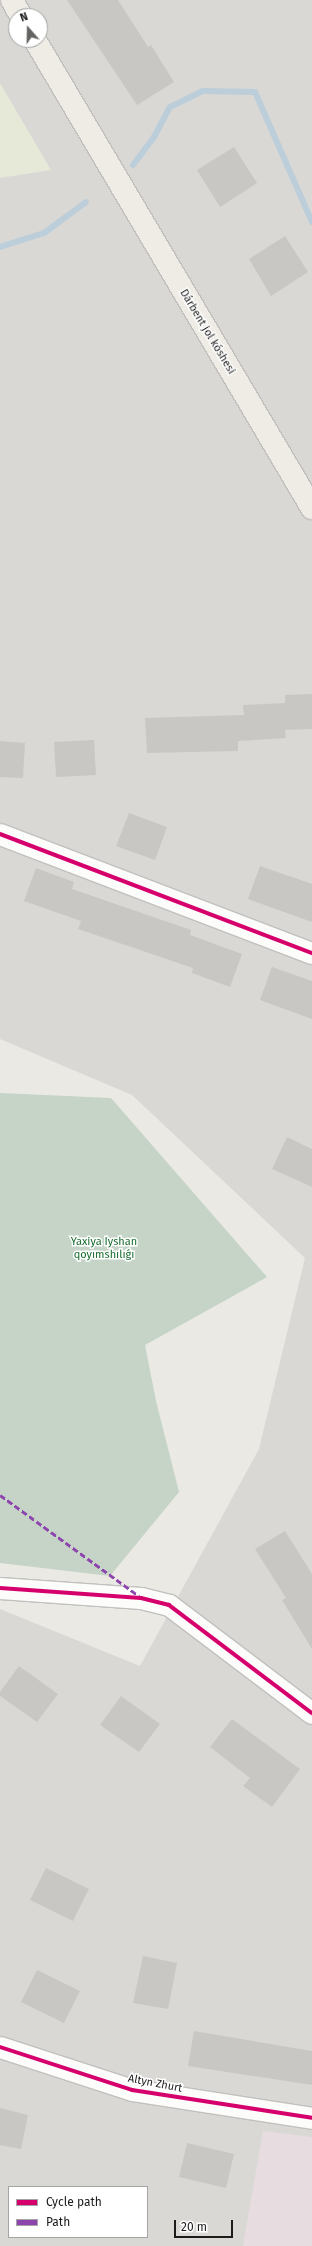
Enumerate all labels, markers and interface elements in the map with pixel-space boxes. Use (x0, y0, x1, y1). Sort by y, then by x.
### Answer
north arrow (8, 8, 48, 48)
text: N (18, 10, 30, 25)
street label: Dárbent jol kóshesi (176, 287, 238, 377)
park label: Yaxiya Iyshan qoyımshılıǵı (71, 1236, 137, 1262)
street label: Altyn Zhurt (127, 2072, 183, 2096)
legend (8, 2186, 148, 2238)
text: Cycle path (46, 2195, 102, 2209)
scale bar (176, 2212, 235, 2238)
text: Path (46, 2215, 70, 2229)
text: 20 m (181, 2220, 207, 2234)

